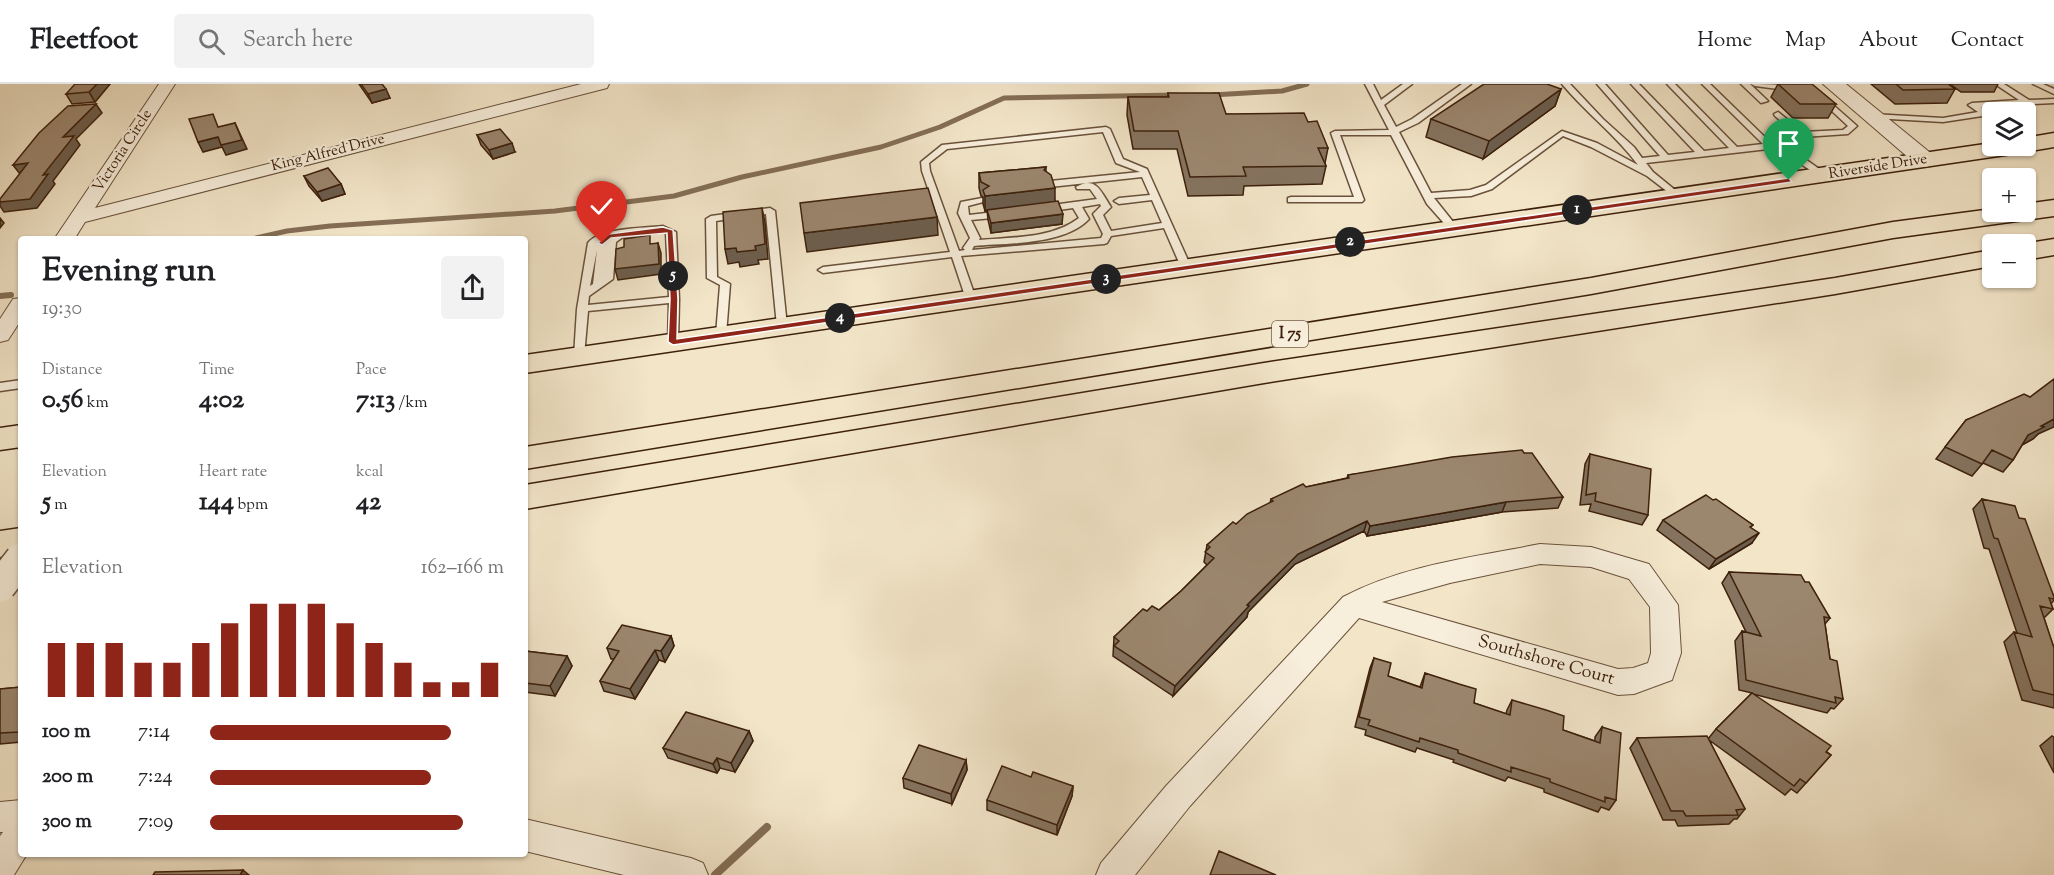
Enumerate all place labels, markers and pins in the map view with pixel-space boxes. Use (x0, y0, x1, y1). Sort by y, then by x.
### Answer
pin (1763, 118, 1814, 180)
pin (576, 181, 627, 243)
pin: 1 (1562, 195, 1592, 225)
pin: 2 (1335, 227, 1365, 257)
pin: 5 (658, 261, 688, 291)
pin: 3 (1091, 264, 1121, 294)
pin: 4 (825, 303, 855, 333)

